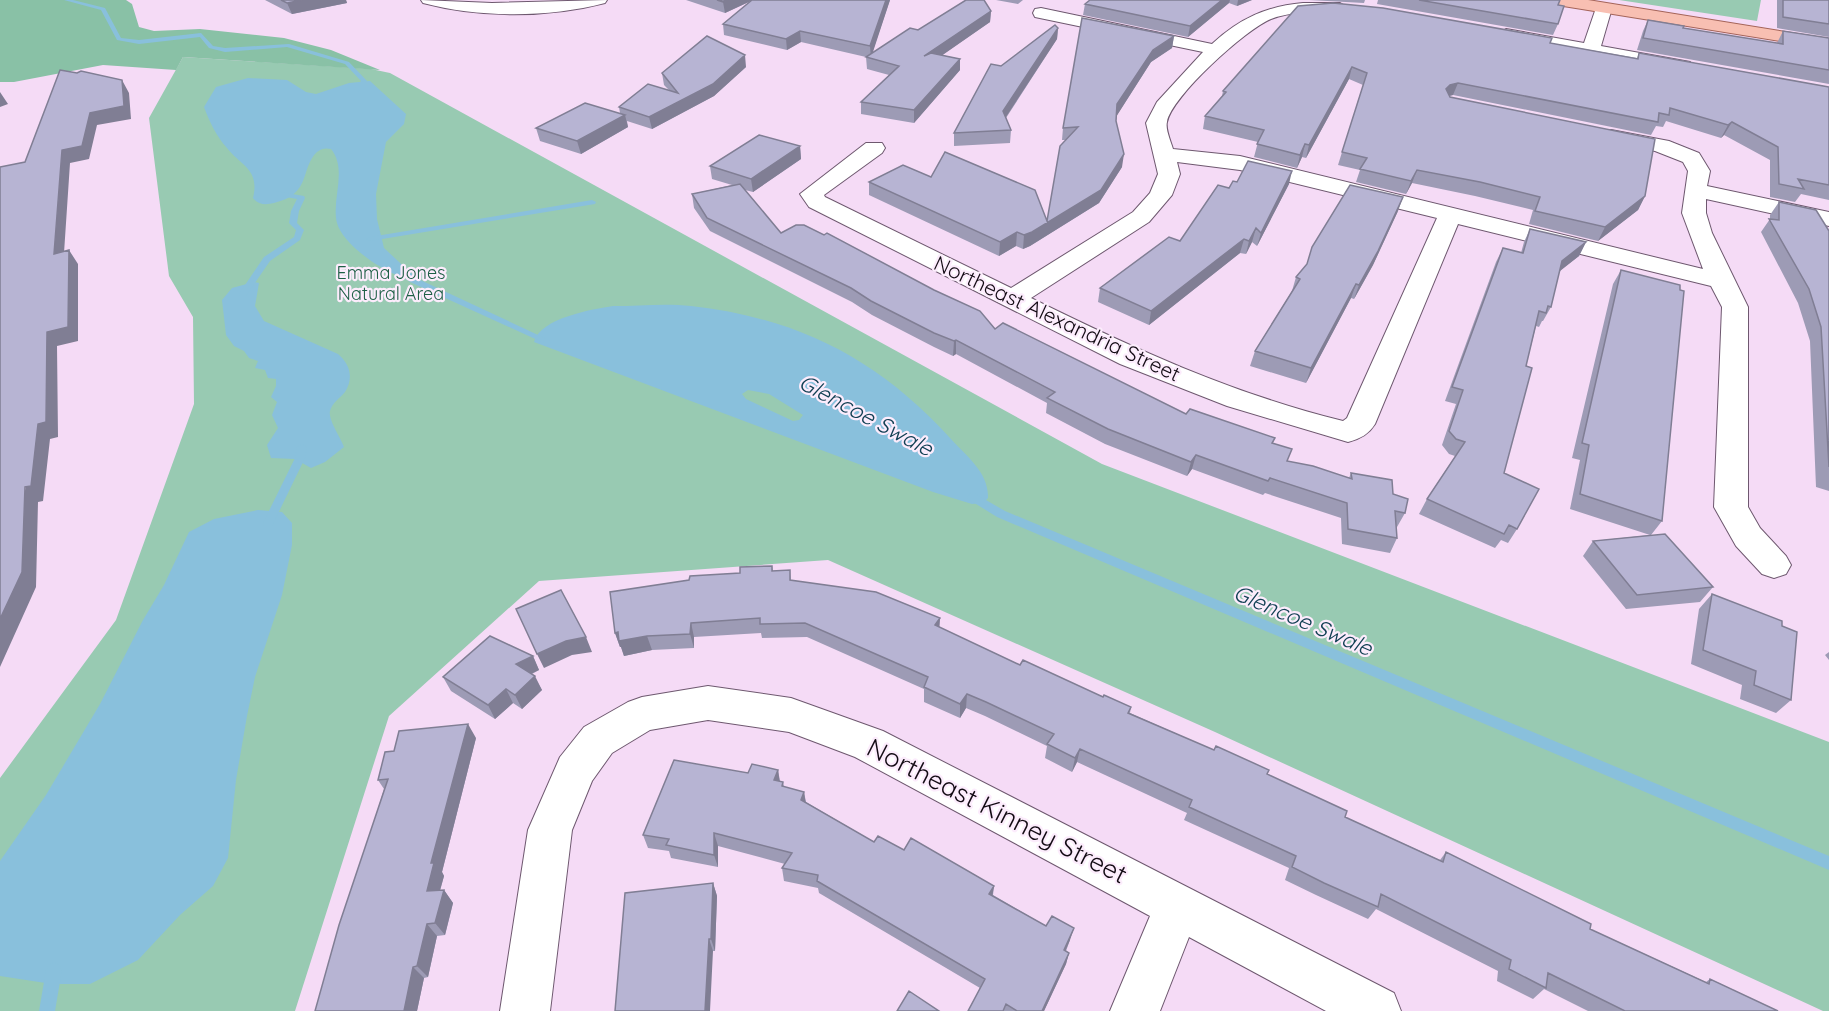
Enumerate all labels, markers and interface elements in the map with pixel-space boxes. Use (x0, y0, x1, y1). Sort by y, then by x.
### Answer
street label: Northeast Alexandria Street (930, 250, 1185, 387)
park label: Emma Jones Natural Area (336, 261, 446, 305)
water label: Glencoe Swale (794, 368, 939, 463)
water label: Glencoe Swale (1229, 578, 1378, 662)
street label: Northeast Kinney Street (862, 731, 1133, 891)

